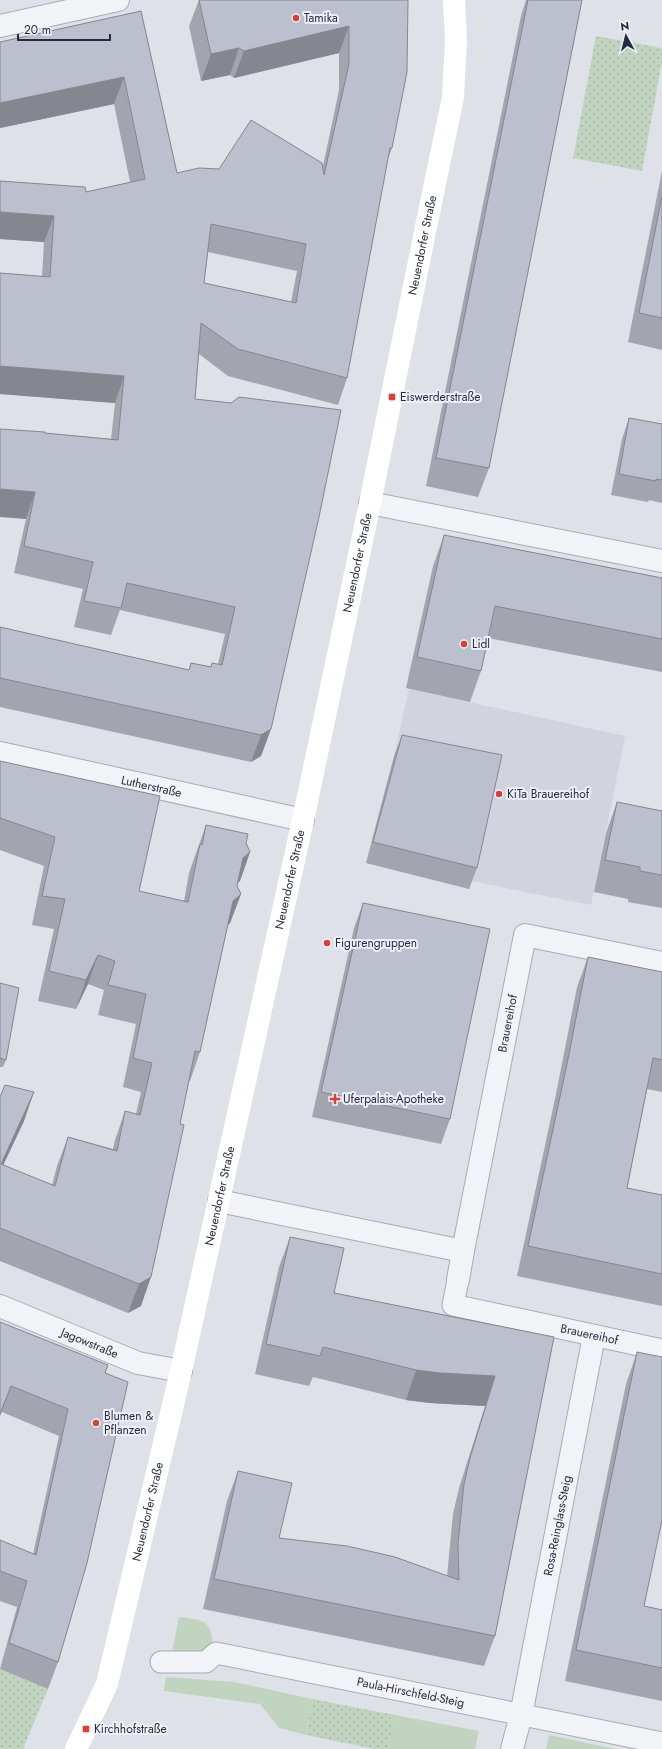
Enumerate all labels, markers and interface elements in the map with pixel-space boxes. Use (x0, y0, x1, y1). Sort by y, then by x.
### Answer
place label: Tamika (304, 9, 338, 27)
marker: Tamika (291, 13, 301, 23)
scale bar (18, 16, 110, 42)
north arrow (606, 16, 646, 56)
text: N (619, 18, 630, 35)
text: 20 m (24, 21, 51, 39)
street label: Neuendorfer Straße (403, 194, 441, 297)
place label: Eiswerderstraße (400, 388, 480, 406)
marker: Eiswerderstraße (387, 392, 397, 402)
street label: Neuendorfer Straße (338, 511, 377, 614)
place label: Lidl (472, 635, 490, 653)
marker: Lidl (459, 639, 469, 649)
street label: Lutherstraße (119, 771, 183, 802)
place label: KiTa Brauereihof (507, 785, 590, 803)
marker: KiTa Brauereihof (494, 789, 504, 799)
street label: Neuendorfer Straße (270, 828, 310, 931)
place label: Figurengruppen (335, 934, 417, 952)
marker: Figurengruppen (322, 938, 332, 948)
street label: Brauereihof (493, 992, 522, 1054)
place label: Uferpalais-Apotheke (343, 1090, 444, 1108)
marker: Uferpalais-Apotheke (330, 1094, 340, 1104)
street label: Neuendorfer Straße (200, 1144, 240, 1247)
street label: Brauereihof (559, 1319, 621, 1349)
street label: Jagowstraße (56, 1322, 121, 1363)
place label: Blumen & Pflanzen (104, 1407, 153, 1439)
marker: Blumen & Pflanzen (91, 1418, 101, 1428)
street label: Neuendorfer Straße (127, 1460, 168, 1563)
street label: Rosa-Reinglass-Steig (539, 1474, 576, 1577)
street label: Paula-Hirschfeld-Steig (355, 1673, 466, 1712)
place label: Kirchhofstraße (94, 1720, 167, 1738)
marker: Kirchhofstraße (81, 1724, 91, 1734)

